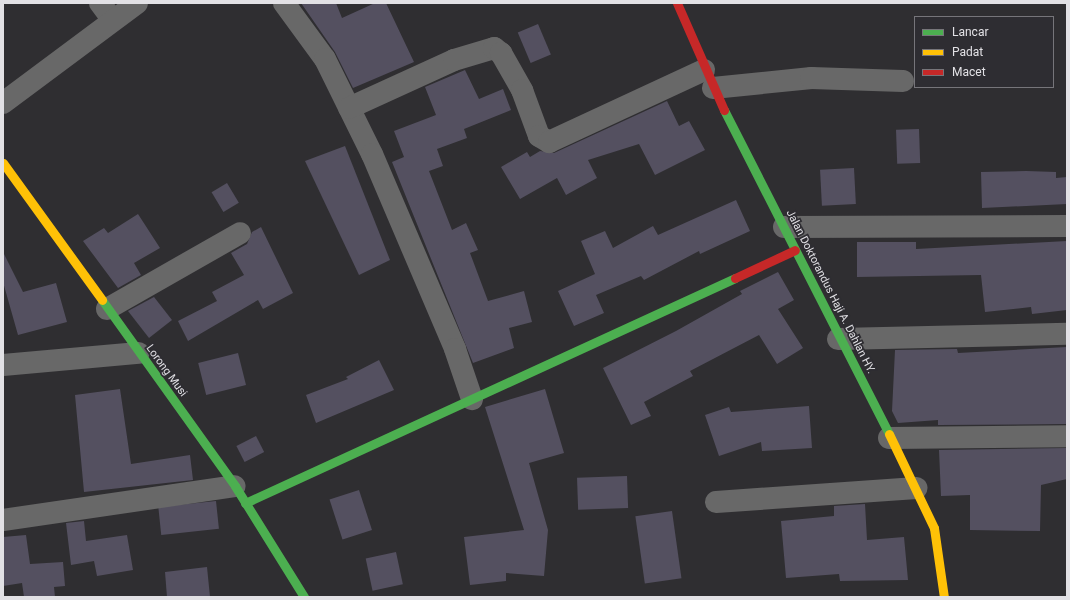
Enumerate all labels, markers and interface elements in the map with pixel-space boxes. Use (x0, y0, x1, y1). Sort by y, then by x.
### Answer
legend (914, 16, 1054, 88)
text: Lancar (952, 25, 989, 39)
text: Padat (952, 45, 983, 59)
text: Macet (952, 65, 986, 79)
street label: Jalan Doktorandus Haji A. Dahlan HY. (783, 208, 877, 376)
street label: Lorong Musi (143, 342, 189, 400)

